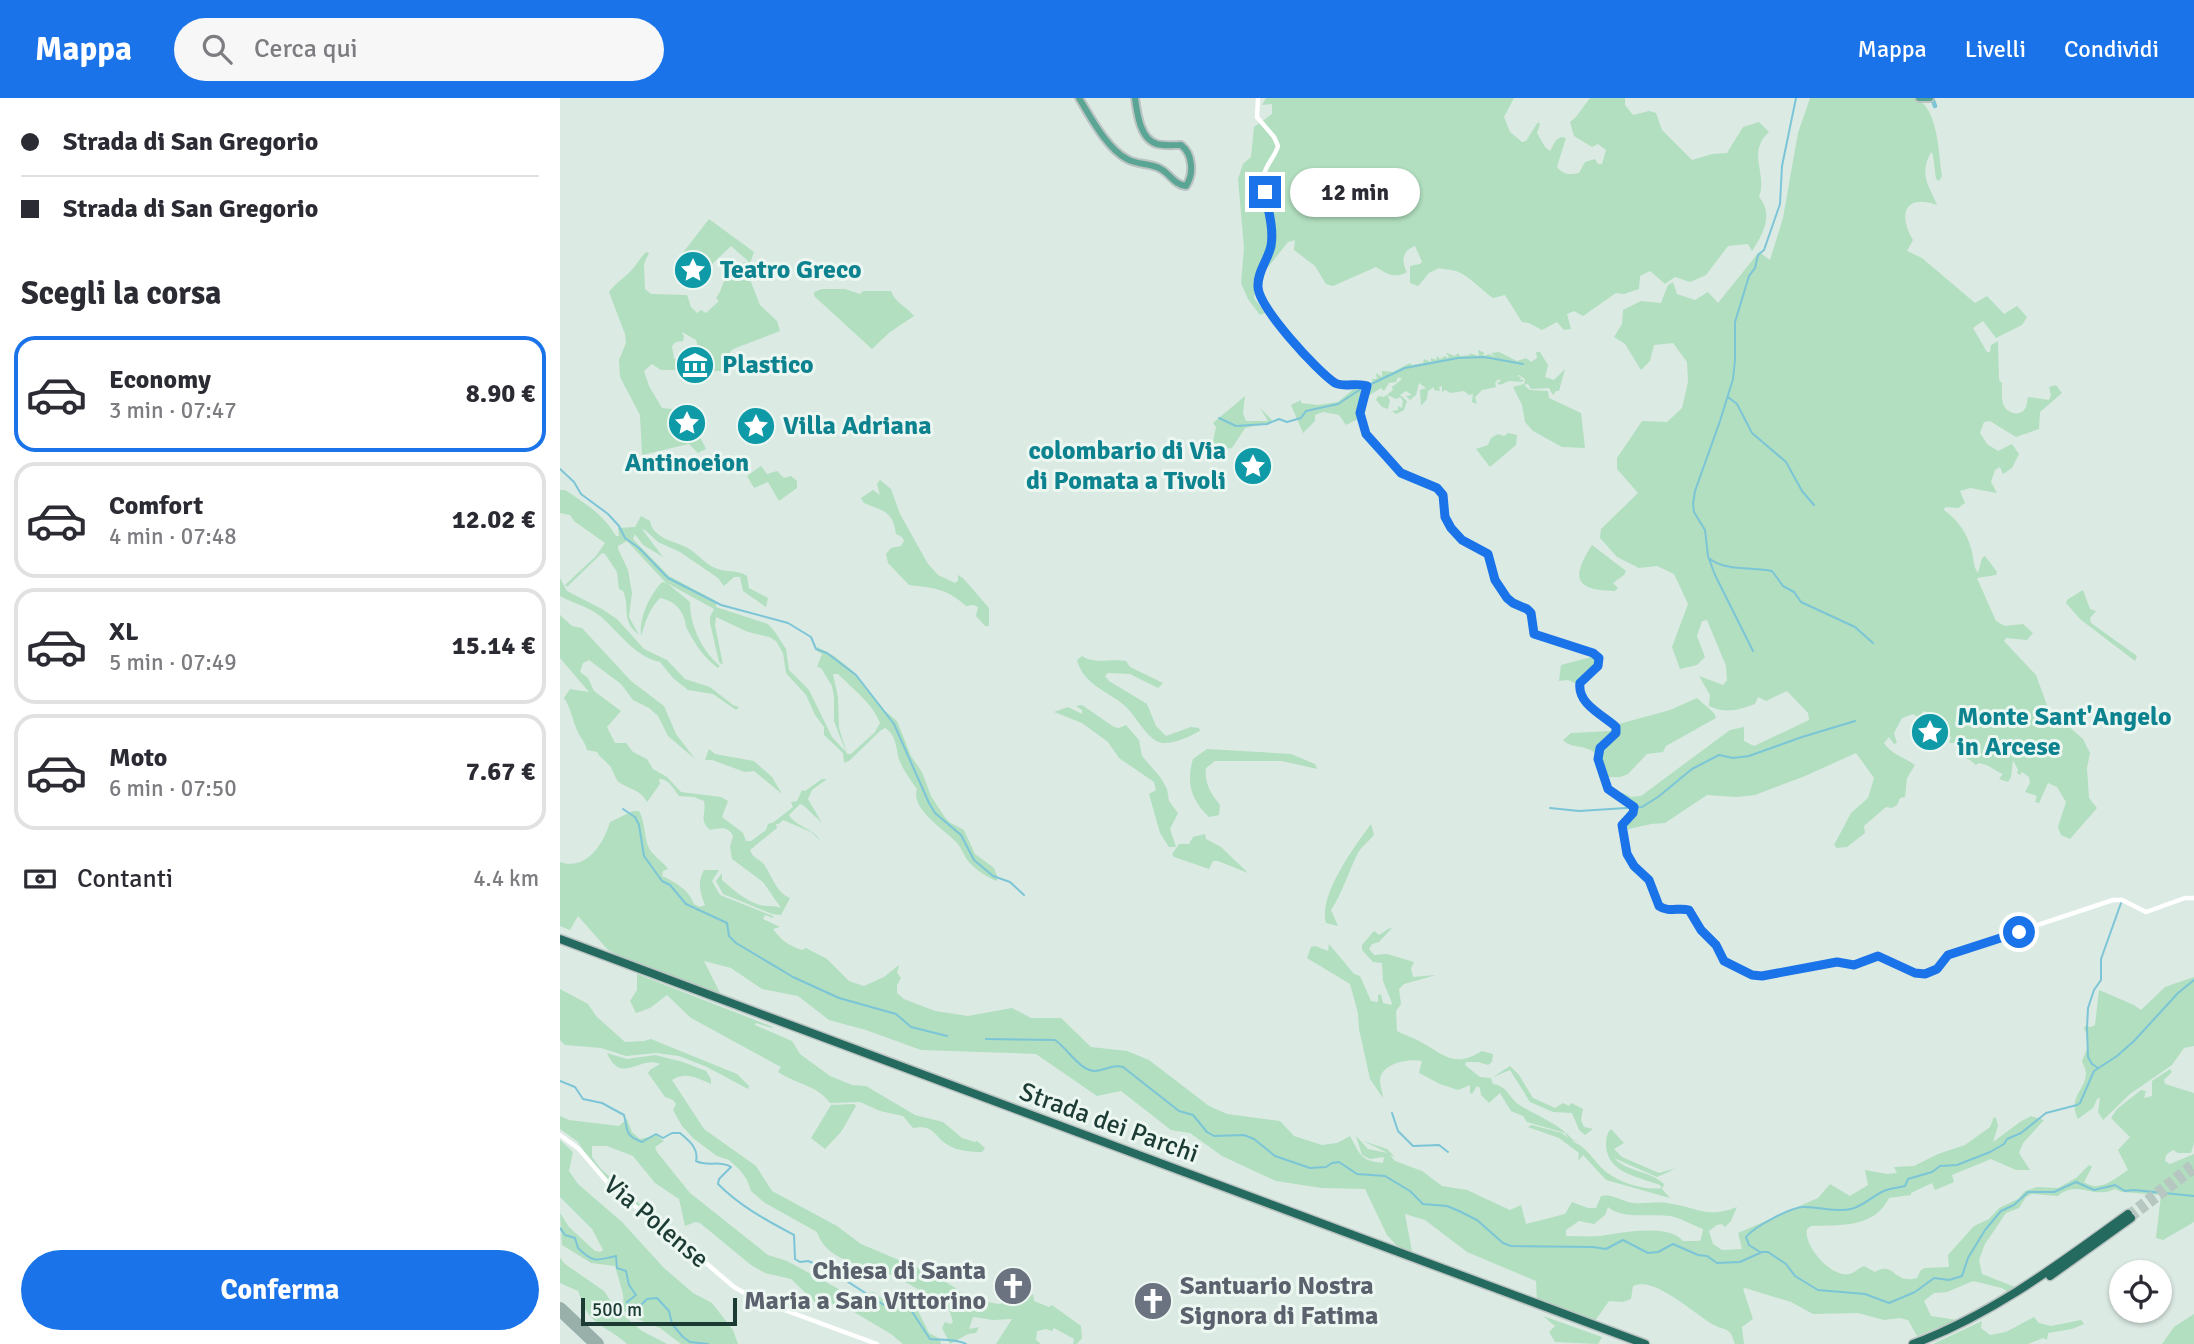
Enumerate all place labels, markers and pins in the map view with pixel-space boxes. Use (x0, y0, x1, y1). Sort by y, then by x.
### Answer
place icon: Teatro Greco (672, 249, 714, 291)
place label: Teatro Greco (720, 254, 862, 286)
museum icon: Plastico (674, 344, 716, 386)
place label: Plastico (722, 349, 814, 381)
place icon: Antinoeion (666, 402, 708, 444)
place icon: Villa Adriana (735, 405, 777, 447)
place label: Villa Adriana (783, 410, 932, 442)
place label: colombario di Via di Pomata a Tivoli (1026, 435, 1226, 497)
place icon: colombario di Via di Pomata a Tivoli (1232, 445, 1274, 487)
place label: Antinoeion (625, 447, 749, 479)
place label: Monte Sant'Angelo in Arcese (1957, 701, 2172, 763)
place icon: Monte Sant'Angelo in Arcese (1909, 711, 1951, 753)
place label: Chiesa di Santa Maria a San Vittorino (744, 1255, 986, 1317)
church icon: Chiesa di Santa Maria a San Vittorino (992, 1265, 1034, 1307)
place label: Santuario Nostra Signora di Fatima (1180, 1270, 1378, 1332)
church icon: Santuario Nostra Signora di Fatima (1132, 1280, 1174, 1322)

